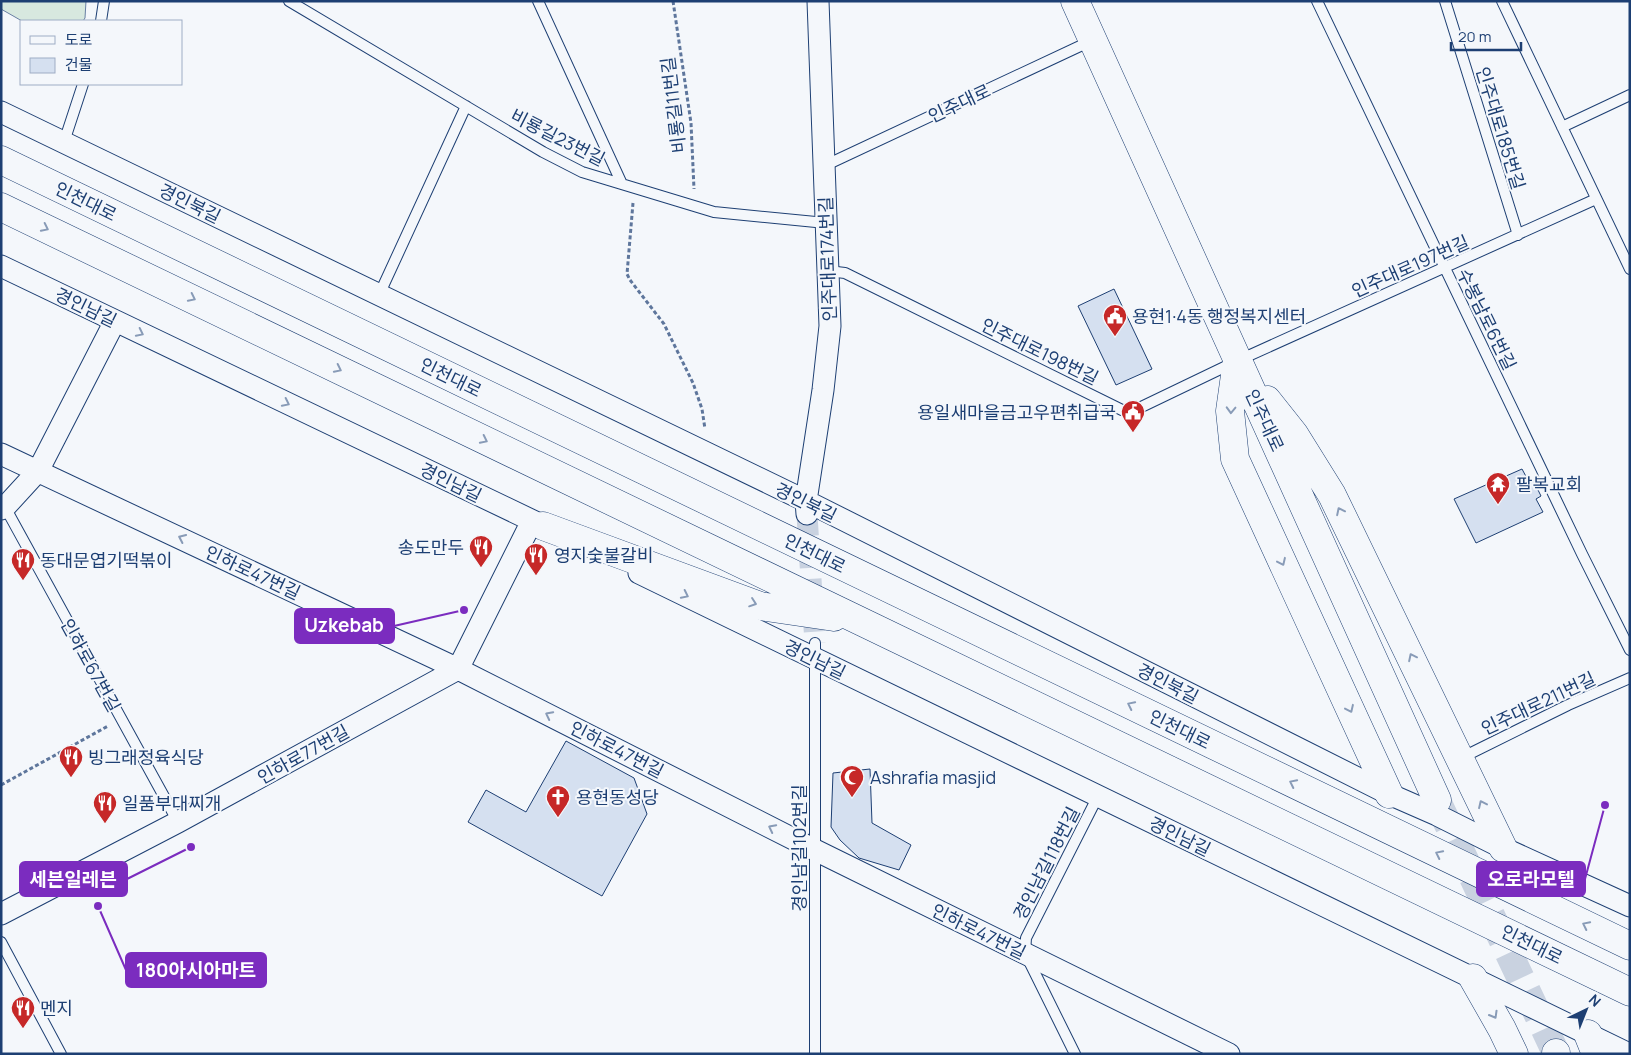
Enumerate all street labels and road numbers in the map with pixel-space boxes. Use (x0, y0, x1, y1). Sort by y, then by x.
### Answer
street label: 비룡길11번길 (655, 55, 691, 155)
street label: 인주대로185번길 (1471, 64, 1531, 192)
street label: 인주대로 (924, 78, 994, 128)
street label: 비룡길23번길 (507, 103, 609, 171)
street label: 인천대로 (51, 176, 121, 226)
street label: 경인북길 (155, 178, 225, 228)
street label: 인주대로174번길 (813, 196, 841, 322)
street label: 인주대로197번길 (1347, 229, 1473, 303)
street label: 수봉남로6번길 (1452, 264, 1522, 374)
street label: 경인남길 (51, 282, 121, 332)
street label: 인주대로198번길 (977, 312, 1103, 390)
street label: 인천대로 (416, 352, 486, 402)
street label: 인주대로 (1240, 385, 1290, 455)
street label: 경인남길 (416, 457, 486, 507)
street label: 경인북길 (771, 477, 841, 527)
street label: 인천대로 (780, 528, 850, 578)
street label: 인하로47번길 (202, 539, 304, 605)
street label: 인하로67번길 (56, 614, 126, 716)
street label: 경인남길 (780, 634, 850, 684)
street label: 경인북길 (1133, 657, 1203, 709)
street label: 인주대로211번길 (1477, 666, 1599, 740)
street label: 인천대로 (1145, 704, 1215, 754)
street label: 인하로47번길 (566, 715, 668, 783)
street label: 인하로77번길 (253, 719, 353, 789)
street label: 경인남길102번길 (787, 784, 811, 912)
street label: 경인남길118번길 (1007, 802, 1085, 924)
street label: 경인남길 (1145, 811, 1215, 861)
street label: 인하로47번길 (928, 898, 1030, 964)
street label: 인천대로 (1497, 919, 1567, 969)

